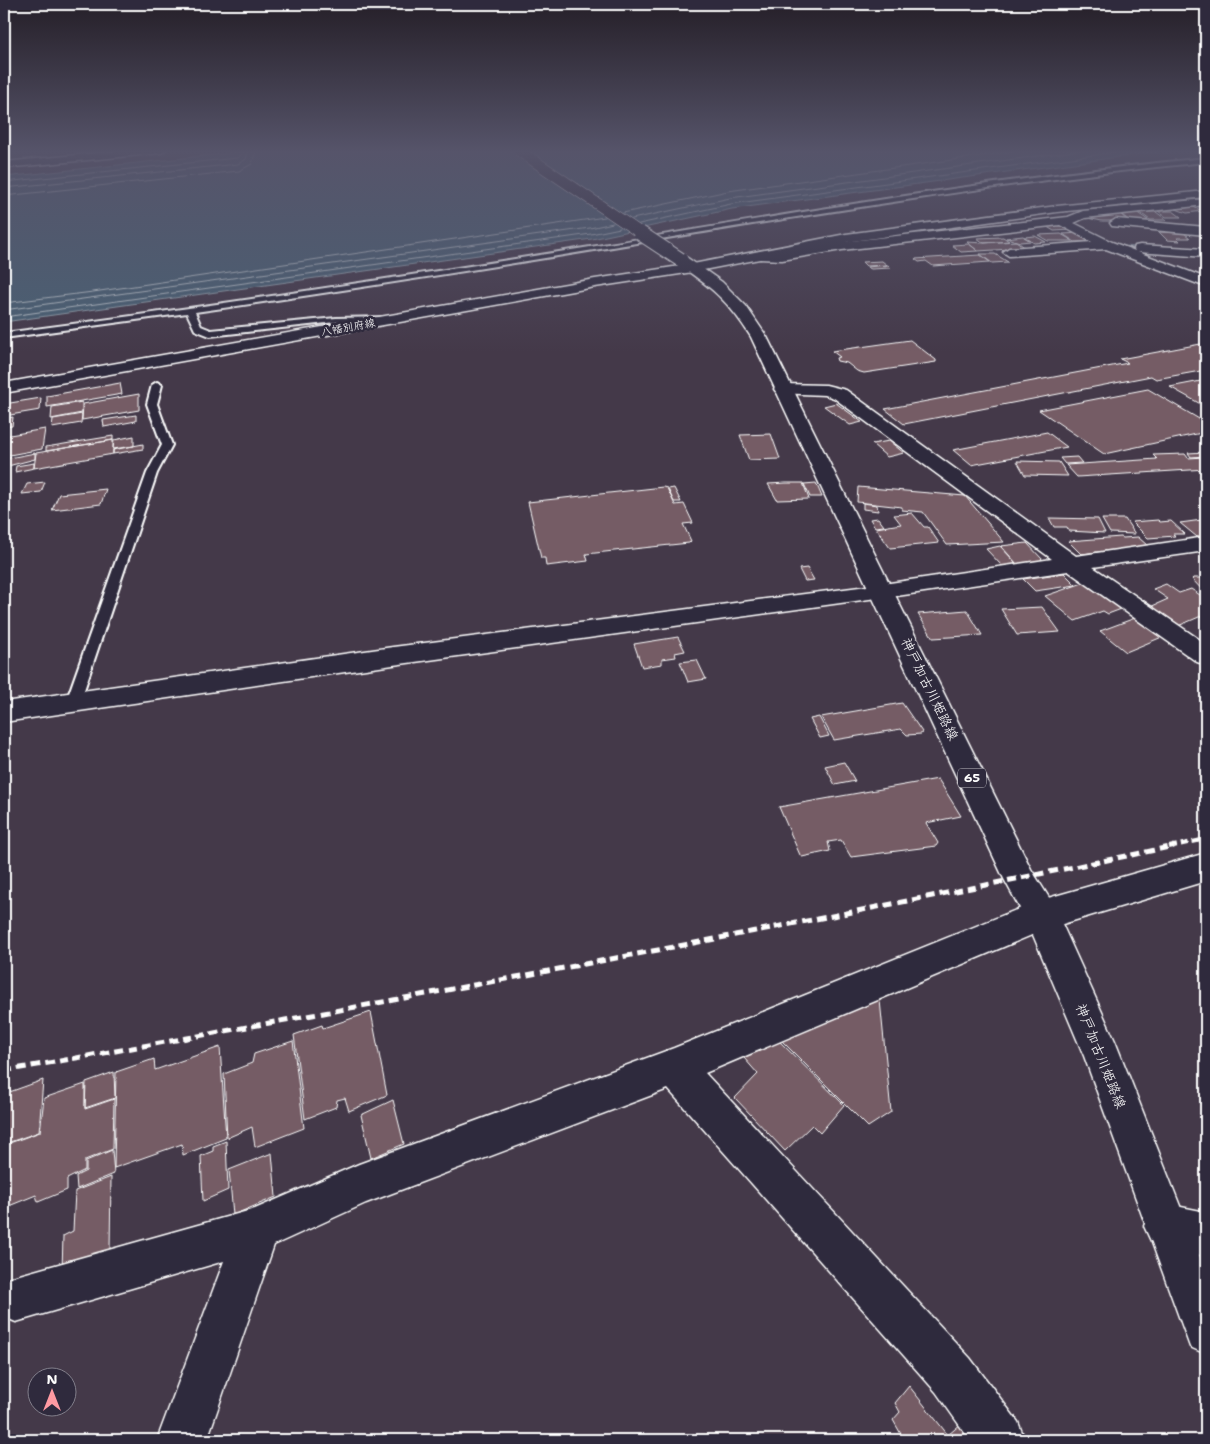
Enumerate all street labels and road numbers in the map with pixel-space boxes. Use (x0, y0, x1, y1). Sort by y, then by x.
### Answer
street label: 八幡別府線 (320, 315, 376, 340)
street label: 神戸加古川姫路線 (897, 635, 963, 743)
road number: 65 (958, 768, 986, 788)
street label: 神戸加古川姫路線 (1072, 1001, 1130, 1111)

